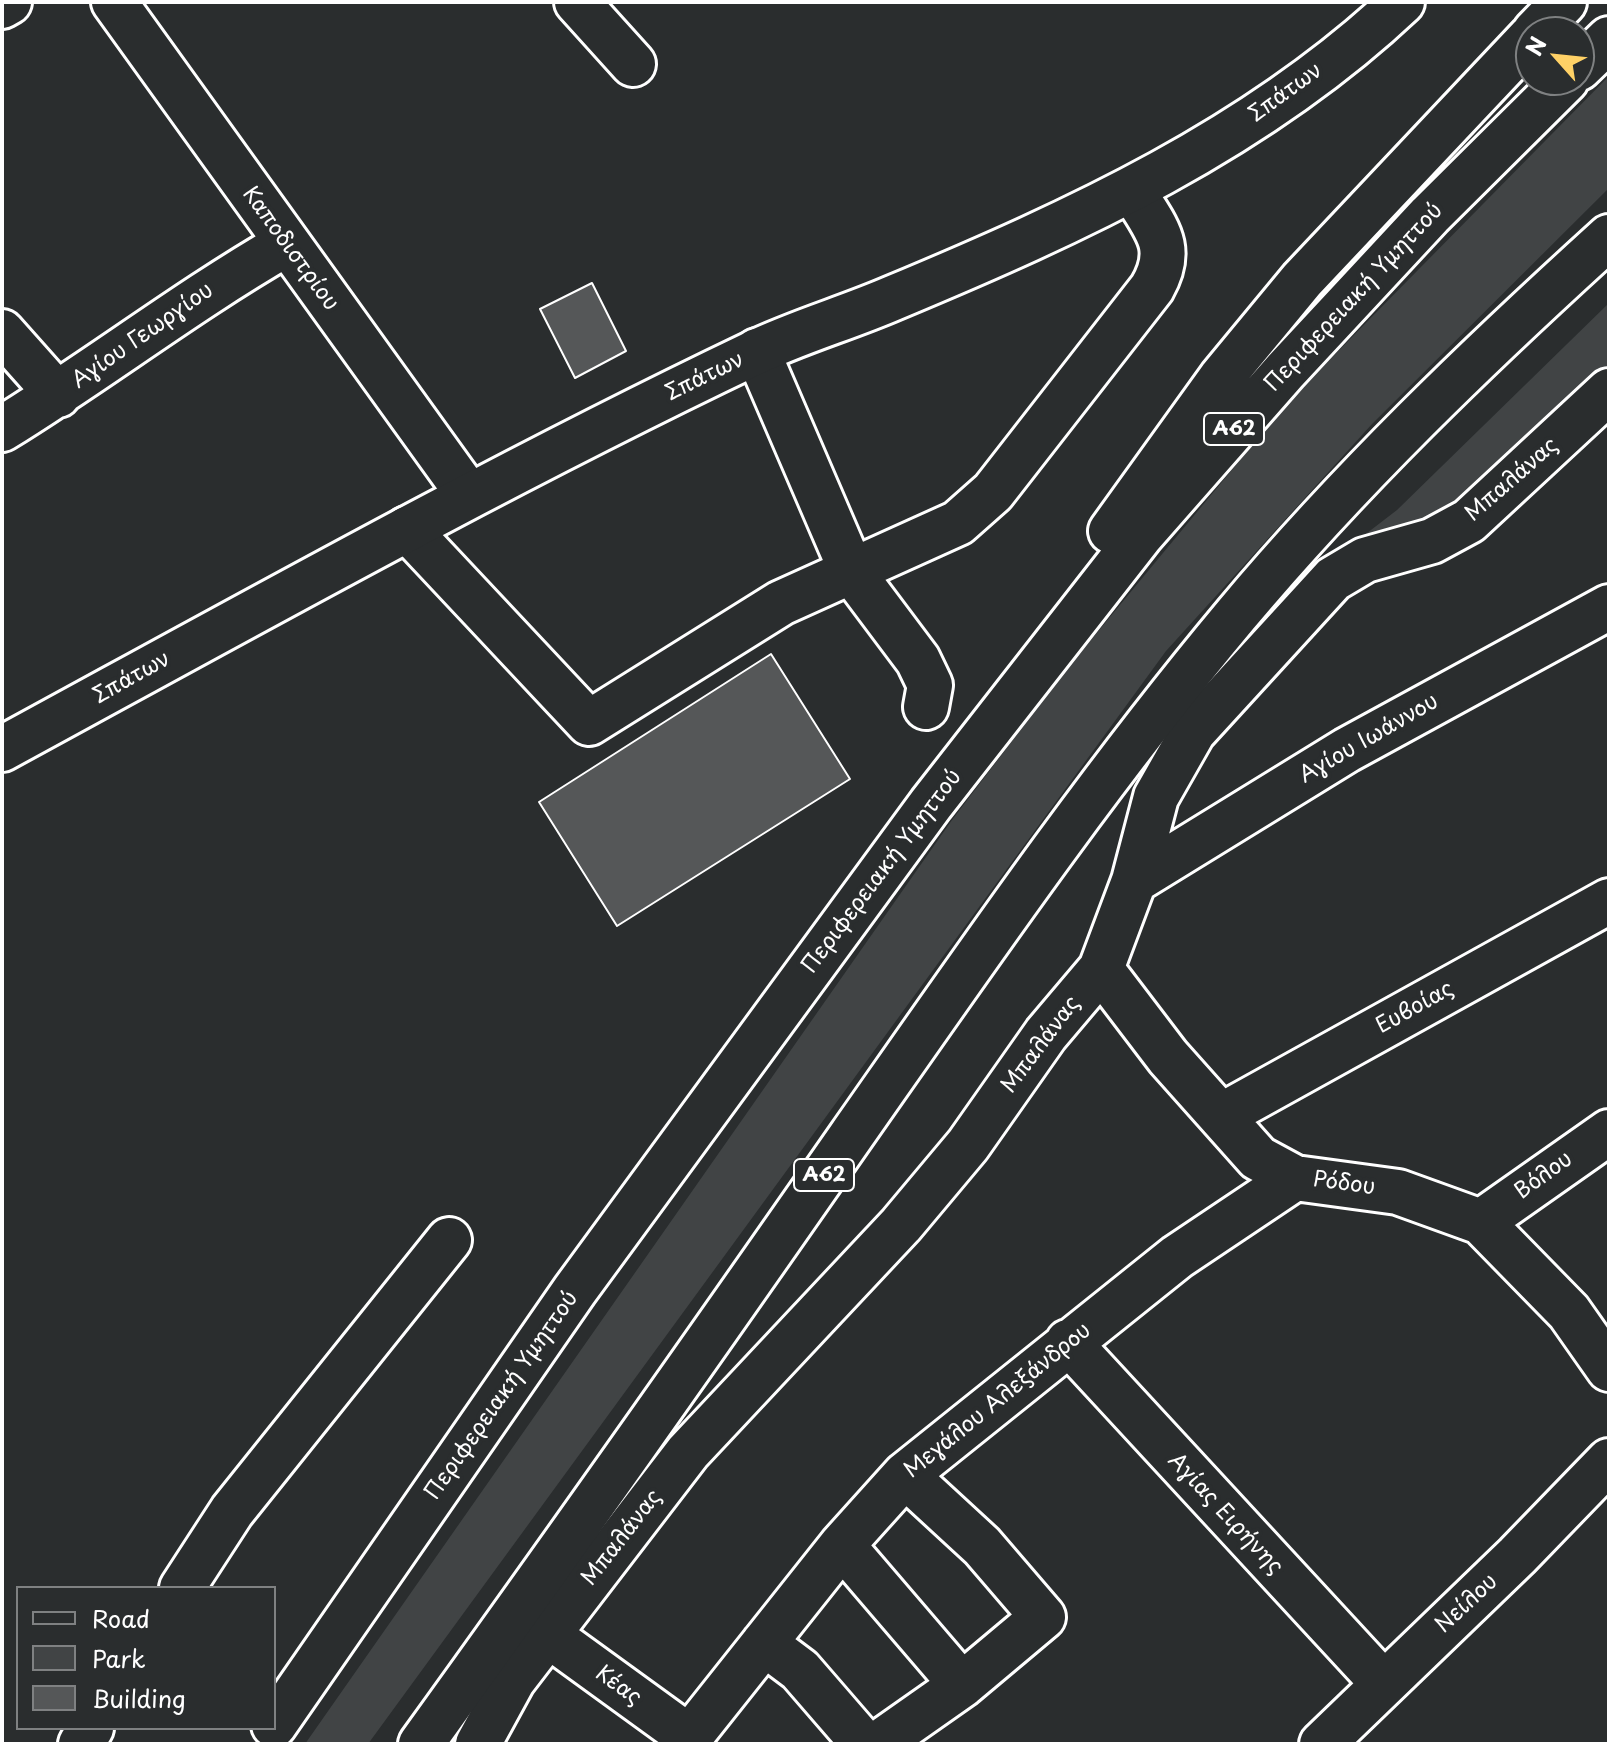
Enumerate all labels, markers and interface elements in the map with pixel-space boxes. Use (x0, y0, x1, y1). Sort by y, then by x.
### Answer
north arrow (1515, 16, 1595, 96)
text: N (1516, 31, 1554, 61)
street label: Σπάτων (1244, 58, 1328, 128)
street label: Καποδιστρίου (236, 182, 344, 316)
street label: Περιφερειακή Υμηττού (1259, 198, 1449, 398)
street label: Αγίου Γεωργίου (67, 277, 219, 395)
street label: Σπάτων (661, 347, 749, 407)
road number: Α62 (1204, 413, 1264, 445)
street label: Μπαλάνας (1460, 433, 1564, 527)
street label: Σπάτων (89, 646, 175, 710)
street label: Αγίου Ιωάννου (1295, 689, 1443, 789)
street label: Περιφερειακή Υμηττού (797, 765, 967, 979)
street label: Ευβοίας (1372, 976, 1458, 1040)
street label: Μπαλάνας (996, 991, 1086, 1099)
street label: Βόλου (1510, 1146, 1578, 1206)
road number: Α62 (794, 1159, 854, 1191)
street label: Ρόδου (1311, 1167, 1377, 1201)
street label: Περιφερειακή Υμηττού (420, 1287, 584, 1505)
street label: Μεγάλου Αλεξάνδρου (899, 1318, 1097, 1484)
street label: Αγίας Ειρήνης (1162, 1448, 1288, 1580)
street label: Μπαλάνας (576, 1485, 668, 1591)
street label: Νείλου (1431, 1569, 1503, 1639)
legend (16, 1586, 276, 1730)
text: Road (92, 1600, 150, 1636)
text: Park (92, 1640, 146, 1676)
street label: Κέας (590, 1660, 646, 1712)
text: Building (92, 1680, 186, 1716)

